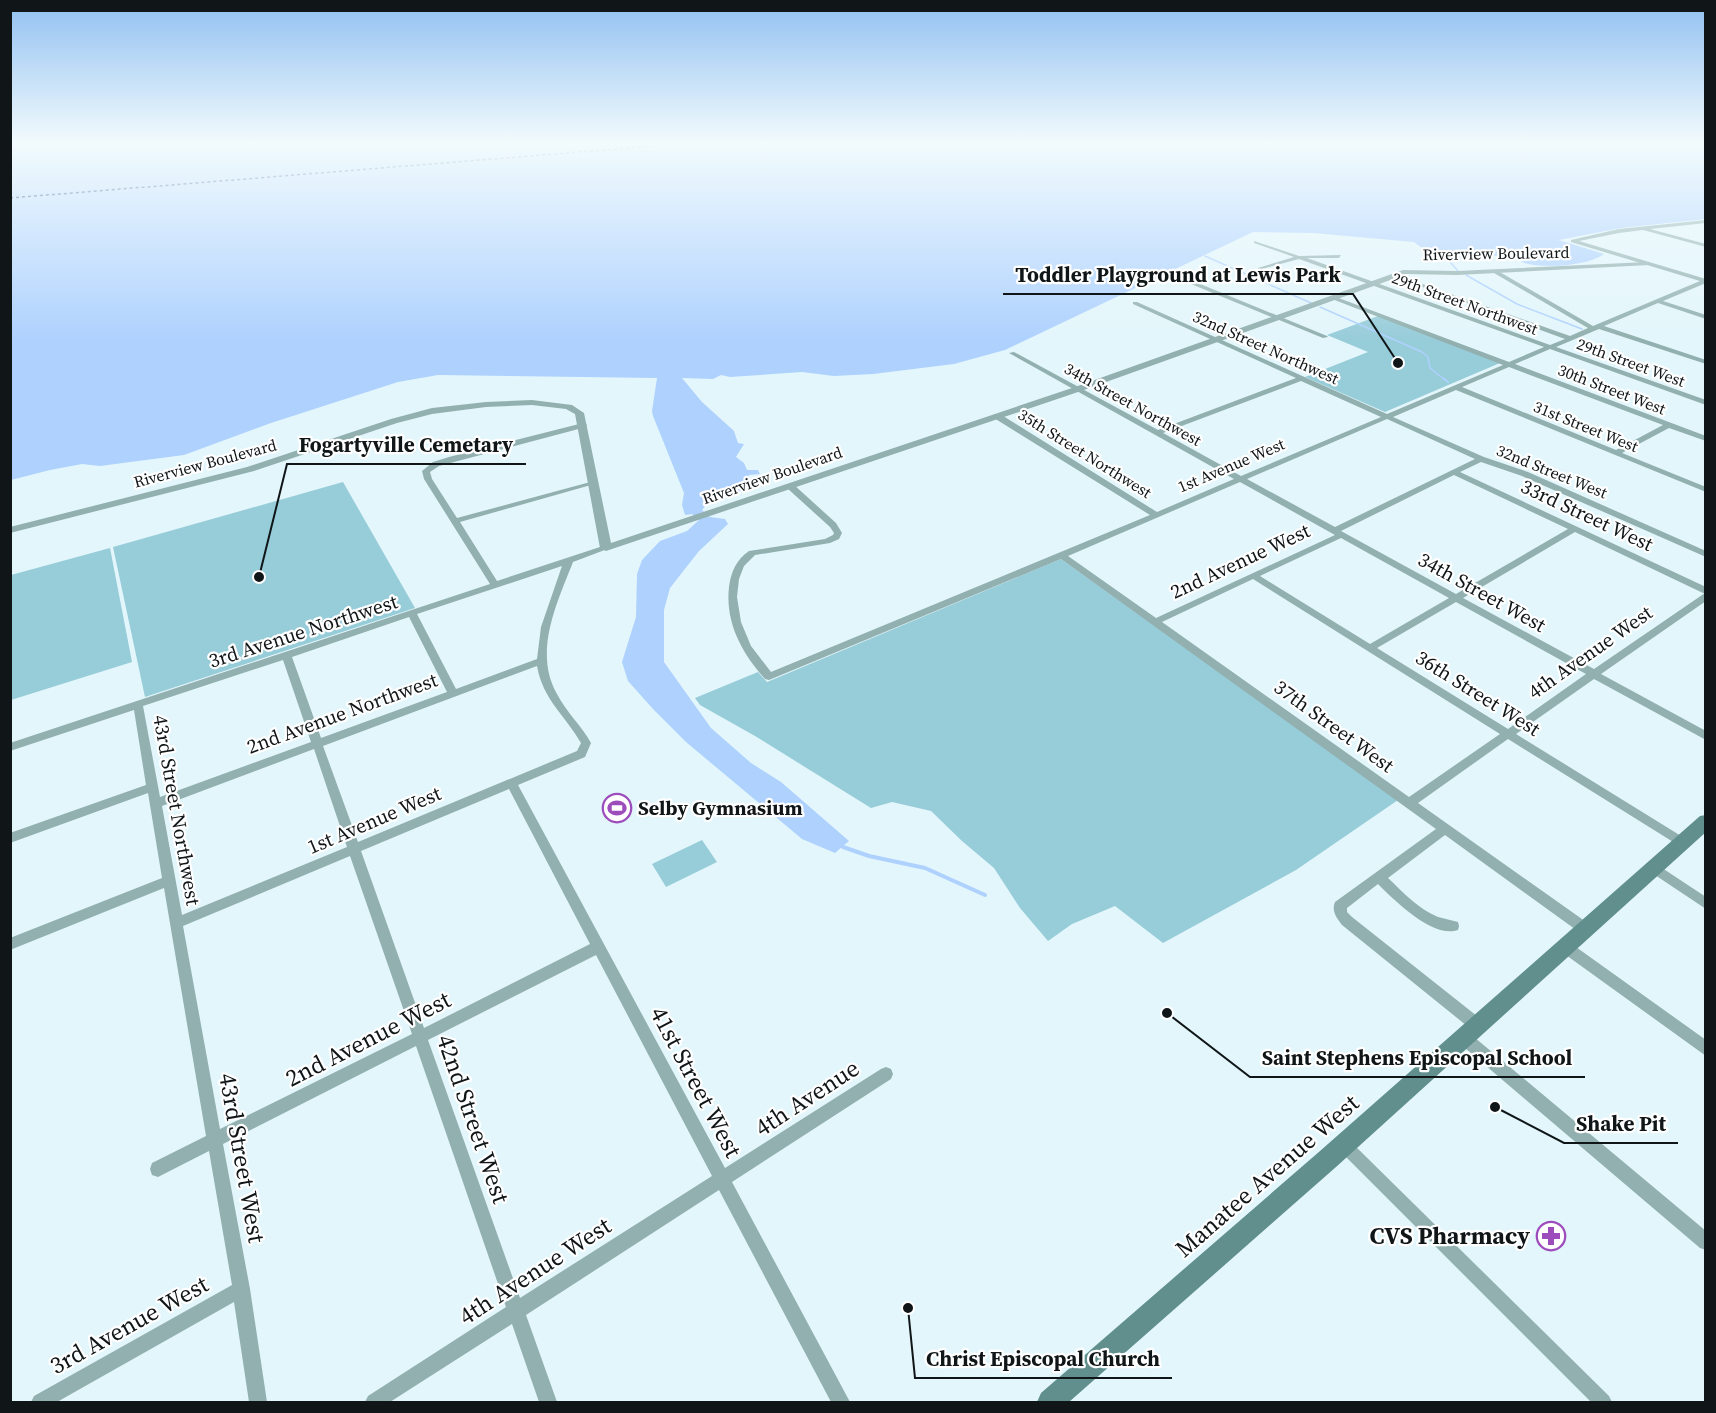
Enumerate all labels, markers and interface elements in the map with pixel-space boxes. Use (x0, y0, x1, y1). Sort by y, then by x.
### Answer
street label: Riverview Boulevard (1422, 241, 1570, 265)
callout: Toddler Playground at Lewis Park (1003, 255, 1353, 294)
text: Toddler Playground at Lewis Park (1015, 260, 1341, 289)
street label: 29th Street Northwest (1389, 266, 1542, 340)
street label: 32nd Street Northwest (1190, 305, 1343, 389)
street label: 29th Street West (1574, 332, 1689, 392)
street label: 34th Street Northwest (1060, 357, 1206, 451)
street label: 30th Street West (1555, 358, 1670, 420)
street label: 31st Street West (1530, 395, 1642, 457)
street label: 35th Street Northwest (1014, 403, 1157, 503)
callout: Fogartyville Cemetary (287, 425, 526, 464)
text: Fogartyville Cemetary (299, 430, 514, 459)
street label: 1st Avenue West (1174, 432, 1289, 497)
street label: Riverview Boulevard (131, 433, 279, 493)
street label: 32nd Street West (1493, 439, 1611, 504)
street label: Riverview Boulevard (699, 441, 845, 509)
street label: 33rd Street West (1516, 472, 1658, 558)
street label: 2nd Avenue West (1166, 516, 1315, 606)
street label: 34th Street West (1413, 545, 1551, 639)
street label: 3rd Avenue Northwest (205, 587, 401, 675)
street label: 4th Avenue West (1522, 598, 1658, 705)
street label: 36th Street West (1410, 643, 1546, 743)
street label: 2nd Avenue Northwest (243, 665, 442, 761)
street label: 37th Street West (1268, 673, 1400, 779)
street label: 43rd Street Northwest (146, 712, 208, 908)
street label: 1st Avenue West (303, 779, 446, 861)
sports icon: Selby Gymnasium (601, 792, 633, 824)
place label: Selby Gymnasium (638, 794, 803, 822)
street label: 2nd Avenue West (280, 983, 456, 1094)
street label: 41st Street West (643, 1000, 750, 1163)
street label: 42nd Street West (429, 1030, 518, 1208)
callout: Saint Stephens Episcopal School (1250, 1038, 1585, 1077)
text: Saint Stephens Episcopal School (1262, 1043, 1573, 1072)
street label: 4th Avenue (748, 1051, 865, 1144)
street label: 43rd Street West (211, 1070, 274, 1246)
street label: Manatee Avenue West (1168, 1086, 1366, 1265)
callout: Shake Pit (1564, 1104, 1678, 1143)
text: Shake Pit (1576, 1109, 1666, 1138)
street label: 4th Avenue West (452, 1209, 617, 1332)
place label: CVS Pharmacy (1369, 1219, 1530, 1252)
pharmacy icon: CVS Pharmacy (1535, 1220, 1567, 1252)
street label: 3rd Avenue West (44, 1267, 214, 1382)
callout: Christ Episcopal Church (915, 1339, 1172, 1378)
text: Christ Episcopal Church (926, 1344, 1160, 1373)

